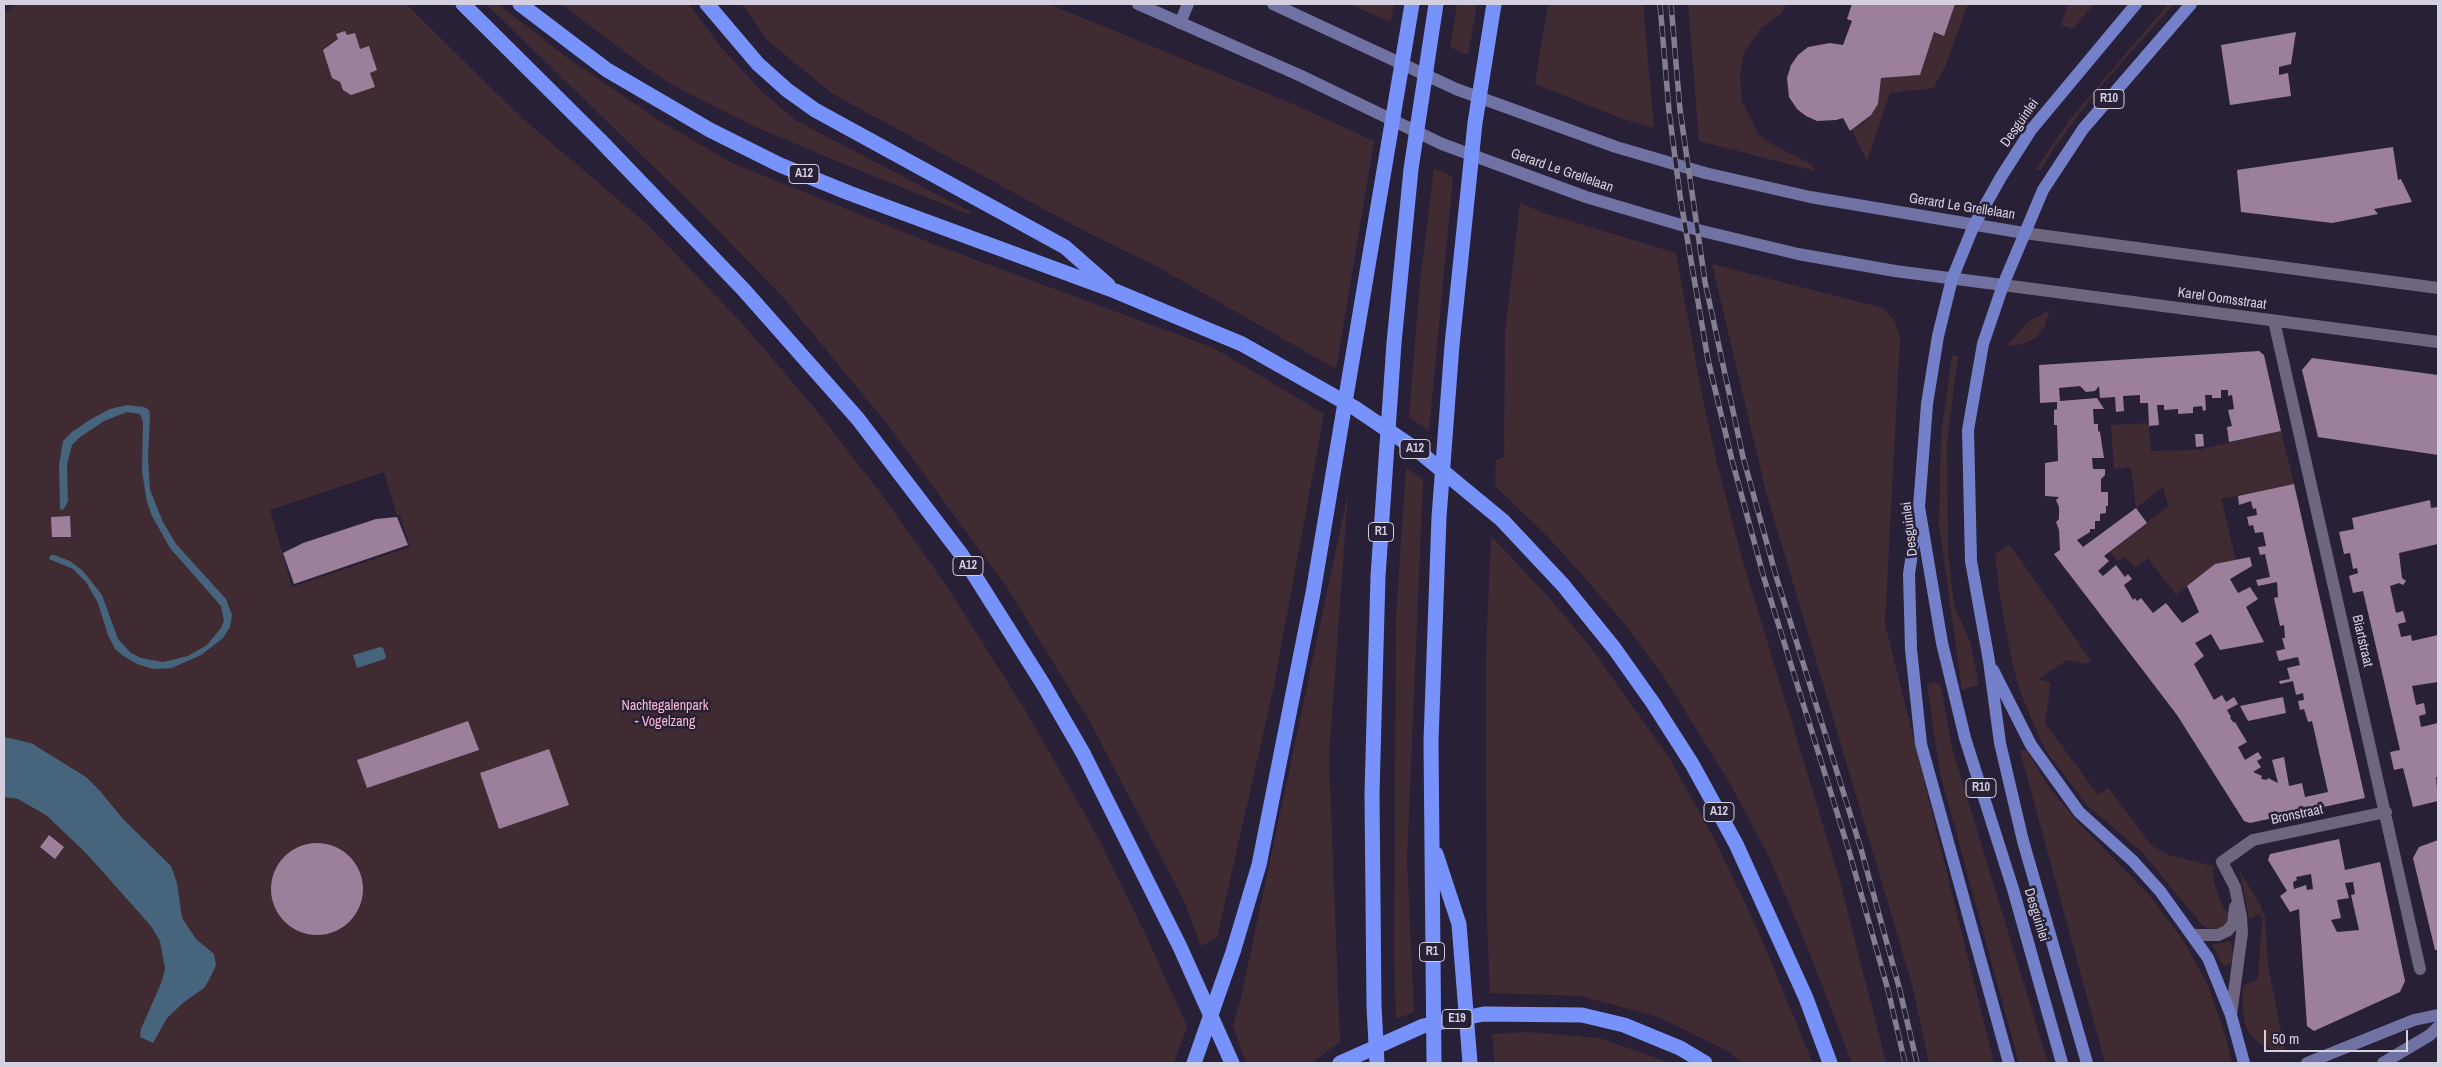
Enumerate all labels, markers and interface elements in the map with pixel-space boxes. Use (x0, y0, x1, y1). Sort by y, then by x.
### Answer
road number: R10 (2094, 90, 2124, 108)
street label: Desguinlei (1997, 96, 2043, 150)
street label: Gerard Le Grellelaan (1509, 146, 1615, 196)
road number: A12 (789, 164, 819, 183)
street label: Gerard Le Grellelaan (1908, 190, 2016, 224)
street label: Karel Oomsstraat (2177, 284, 2267, 314)
road number: A12 (1400, 439, 1430, 458)
street label: Desguinlei (1898, 501, 1922, 557)
road number: R1 (1368, 522, 1394, 542)
road number: A12 (953, 556, 983, 576)
street label: Biartstraat (2348, 613, 2376, 669)
park label: Nachtegalenpark - Vogelzang (622, 698, 708, 730)
road number: R10 (1966, 778, 1996, 798)
street label: Bronstraat (2269, 801, 2325, 829)
road number: A12 (1704, 802, 1734, 822)
street label: Desguinlei (2020, 886, 2052, 944)
road number: R1 (1420, 942, 1444, 962)
road number: E19 (1442, 1010, 1472, 1028)
scale bar (2267, 1020, 2411, 1052)
text: 50 m (2272, 1028, 2299, 1049)

